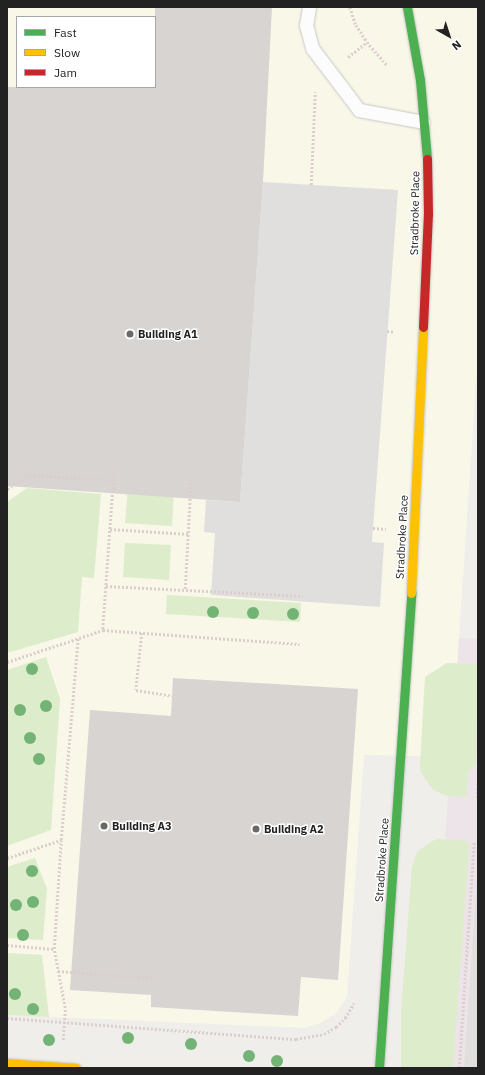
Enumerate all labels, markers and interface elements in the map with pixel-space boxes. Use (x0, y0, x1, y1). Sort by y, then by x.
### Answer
legend (16, 16, 156, 88)
north arrow (429, 16, 469, 56)
text: Fast (54, 25, 77, 40)
text: N (449, 37, 464, 53)
text: Slow (54, 45, 80, 60)
text: Jam (54, 65, 77, 80)
street label: Stradbroke Place (408, 171, 422, 255)
place label: Building A1 (138, 327, 198, 341)
marker: Building A1 (125, 329, 135, 339)
street label: Stradbroke Place (393, 495, 411, 579)
street label: Stradbroke Place (372, 817, 392, 903)
place label: Building A3 (112, 819, 172, 833)
marker: Building A3 (99, 821, 109, 831)
place label: Building A2 (264, 822, 324, 836)
marker: Building A2 (251, 824, 261, 834)

